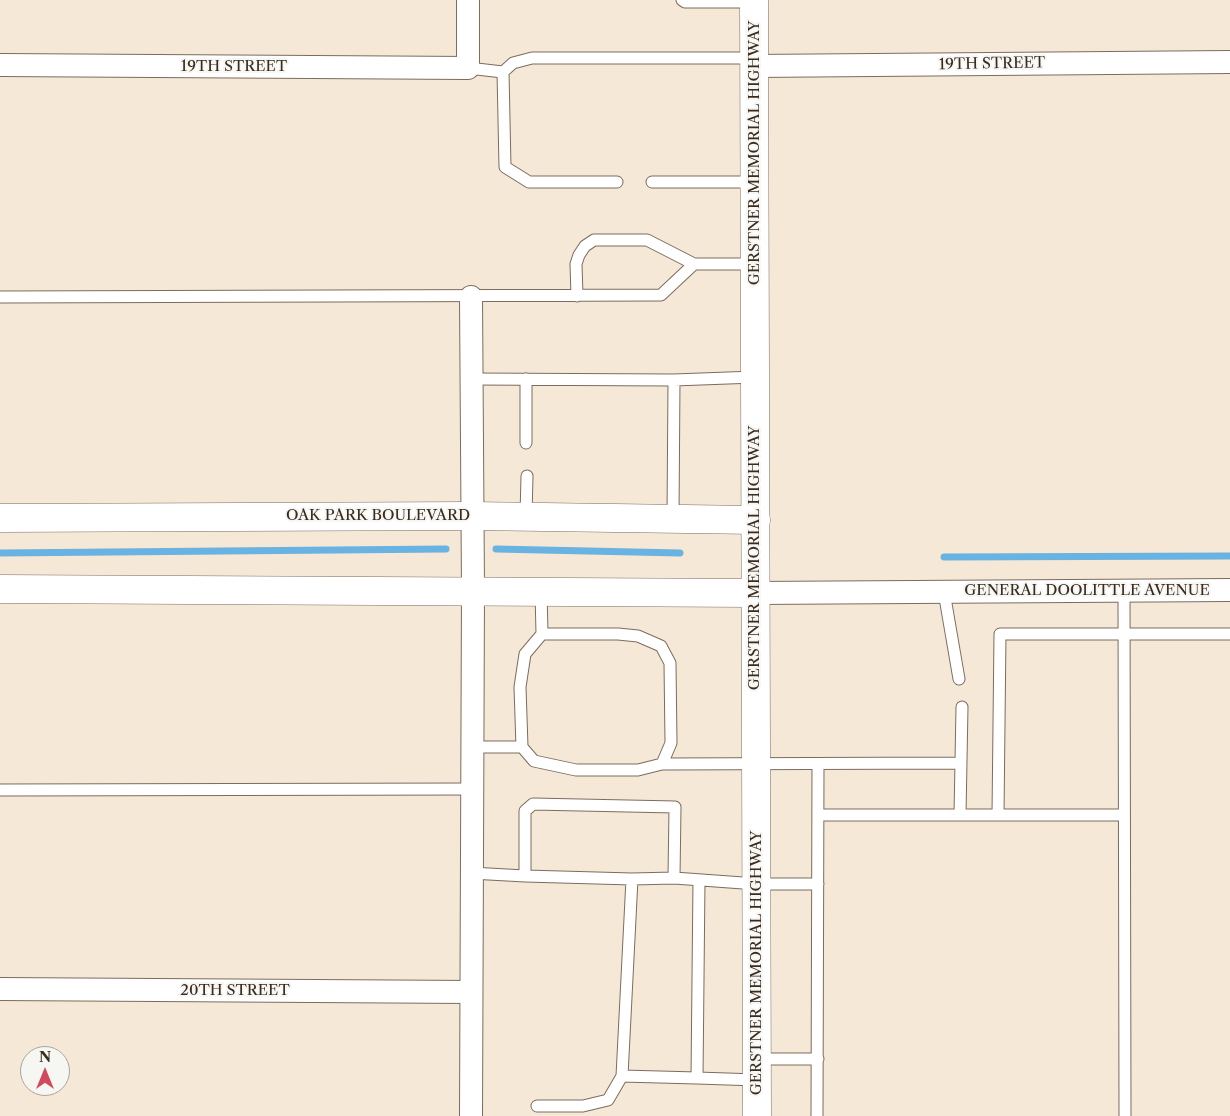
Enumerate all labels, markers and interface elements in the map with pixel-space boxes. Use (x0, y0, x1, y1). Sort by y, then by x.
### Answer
street label: GERSTNER MEMORIAL HIGHWAY (746, 21, 764, 285)
street label: 19TH STREET (939, 54, 1045, 74)
street label: 19TH STREET (181, 58, 287, 76)
street label: GERSTNER MEMORIAL HIGHWAY (746, 426, 764, 690)
street label: OAK PARK BOULEVARD (286, 507, 470, 525)
street label: GENERAL DOOLITTLE AVENUE (964, 582, 1210, 600)
street label: GERSTNER MEMORIAL HIGHWAY (748, 831, 766, 1095)
street label: 20TH STREET (180, 982, 290, 1000)
north arrow (20, 1046, 70, 1096)
text: N (39, 1048, 51, 1066)

